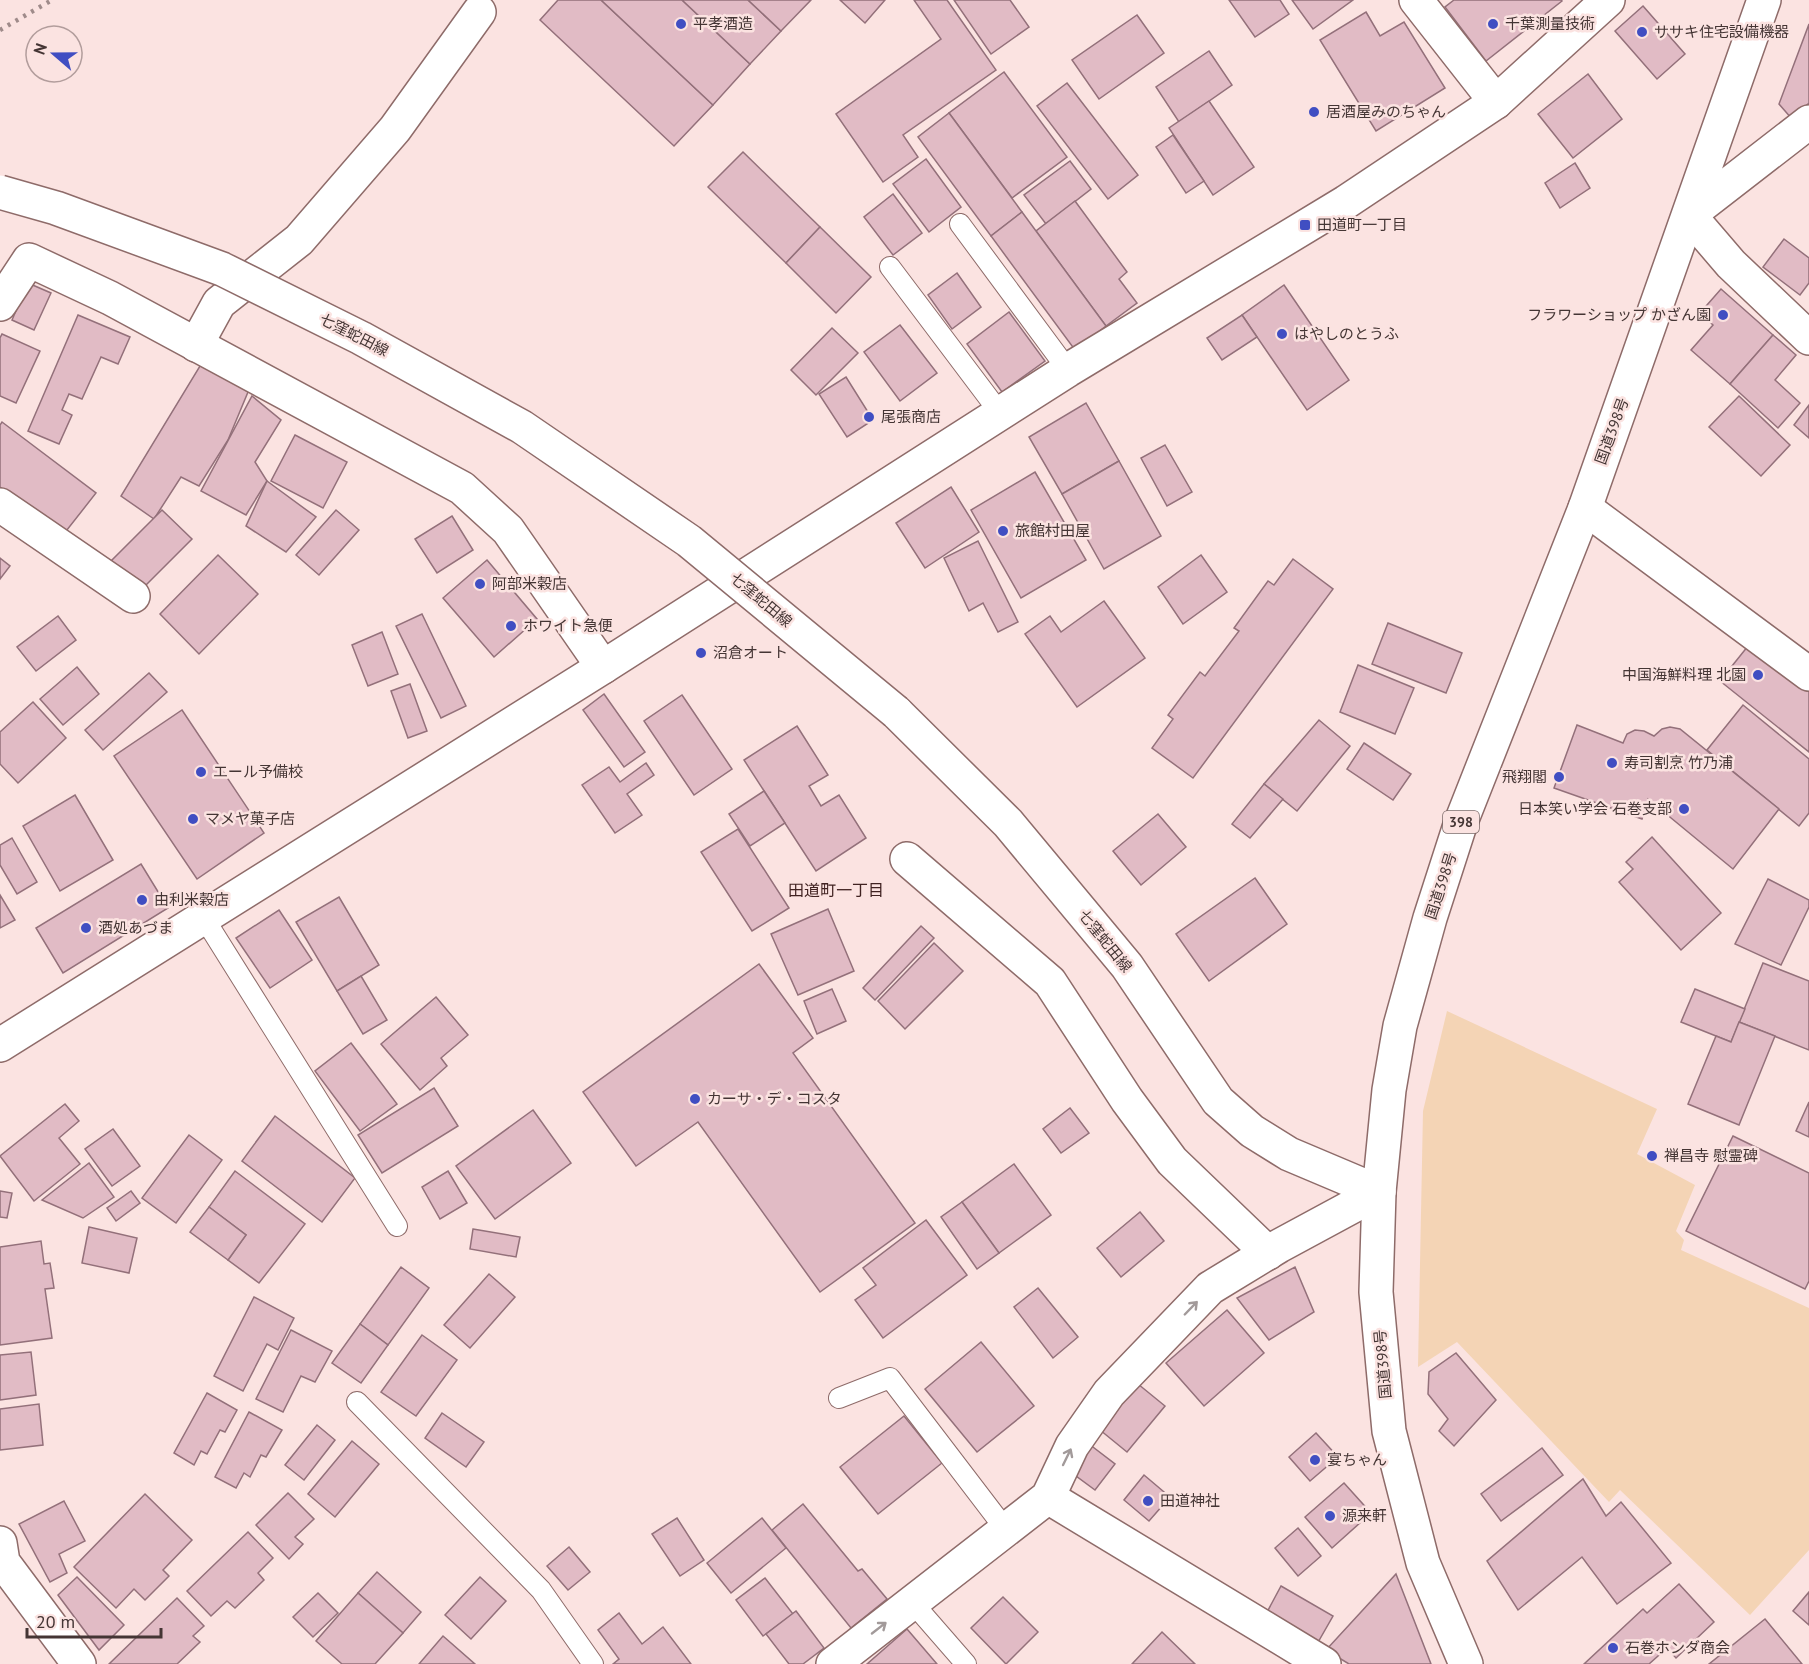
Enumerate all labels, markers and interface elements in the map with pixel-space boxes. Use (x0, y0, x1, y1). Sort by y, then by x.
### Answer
place label: 平孝酒造 (693, 14, 753, 33)
place label: 千葉測量技術 (1505, 14, 1595, 33)
marker: 平孝酒造 (674, 17, 688, 31)
marker: 千葉測量技術 (1486, 17, 1500, 31)
place label: ササキ住宅設備機器 (1654, 22, 1789, 41)
north arrow (24, 24, 84, 84)
marker: ササキ住宅設備機器 (1635, 25, 1649, 39)
text: N (29, 41, 51, 57)
place label: 居酒屋みのちゃん (1326, 102, 1446, 121)
marker: 居酒屋みのちゃん (1307, 105, 1321, 119)
place label: 田道町一丁目 (1317, 215, 1407, 234)
marker: 田道町一丁目 (1298, 218, 1312, 232)
place label: フラワーショップ かざん園 (1527, 305, 1711, 324)
marker: フラワーショップ かざん園 (1716, 308, 1730, 322)
street label: 七窪蛇田線 (316, 309, 392, 360)
place label: はやしのとうふ (1294, 324, 1399, 343)
marker: はやしのとうふ (1275, 327, 1289, 341)
street label: 国道398号 (1591, 395, 1632, 467)
place label: 尾張商店 (881, 407, 941, 426)
marker: 尾張商店 (862, 410, 876, 424)
place label: 旅館村田屋 (1015, 521, 1090, 540)
marker: 旅館村田屋 (996, 524, 1010, 538)
street label: 七窪蛇田線 (726, 568, 796, 631)
place label: 阿部米穀店 (492, 574, 567, 593)
marker: 阿部米穀店 (473, 577, 487, 591)
place label: ホワイト急便 (523, 616, 613, 635)
marker: ホワイト急便 (504, 619, 518, 633)
place label: 沼倉オート (713, 643, 788, 662)
marker: 沼倉オート (694, 646, 708, 660)
place label: 中国海鮮料理 北園 (1622, 665, 1746, 684)
marker: 中国海鮮料理 北園 (1751, 668, 1765, 682)
place label: 寿司割烹 竹乃浦 (1624, 753, 1733, 772)
marker: 寿司割烹 竹乃浦 (1605, 756, 1619, 770)
place label: エール予備校 (213, 762, 303, 781)
marker: エール予備校 (194, 765, 208, 779)
place label: 飛翔閣 (1502, 767, 1547, 786)
marker: 飛翔閣 (1552, 770, 1566, 784)
place label: 日本笑い学会 石巻支部 (1518, 799, 1672, 818)
marker: 日本笑い学会 石巻支部 (1677, 802, 1691, 816)
place label: マメヤ菓子店 (205, 809, 295, 828)
road number: 398 (1443, 811, 1479, 833)
marker: マメヤ菓子店 (186, 812, 200, 826)
street label: 国道398号 (1421, 850, 1460, 922)
district label: 田道町一丁目 (788, 880, 884, 900)
place label: 由利米穀店 (154, 890, 229, 909)
marker: 由利米穀店 (135, 893, 149, 907)
street label: 七窪蛇田線 (1074, 906, 1136, 976)
place label: 酒処あづま (98, 918, 173, 937)
marker: 酒処あづま (79, 921, 93, 935)
place label: カーサ・デ・コスタ (707, 1089, 842, 1108)
marker: カーサ・デ・コスタ (688, 1092, 702, 1106)
place label: 禅昌寺 慰霊碑 (1664, 1146, 1758, 1165)
marker: 禅昌寺 慰霊碑 (1645, 1149, 1659, 1163)
one-way arrow (1184, 1300, 1199, 1315)
street label: 国道398号 (1370, 1329, 1395, 1400)
one-way arrow (1062, 1448, 1074, 1466)
place label: 宴ちゃん (1327, 1450, 1387, 1469)
marker: 宴ちゃん (1308, 1453, 1322, 1467)
place label: 田道神社 (1160, 1491, 1220, 1510)
marker: 田道神社 (1141, 1494, 1155, 1508)
place label: 源来軒 (1342, 1506, 1387, 1525)
marker: 源来軒 (1323, 1509, 1337, 1523)
scale bar (27, 1601, 160, 1639)
text: 20 m (36, 1610, 75, 1633)
one-way arrow (871, 1621, 887, 1634)
place label: 石巻ホンダ商会 (1625, 1638, 1730, 1657)
marker: 石巻ホンダ商会 (1606, 1641, 1620, 1655)

